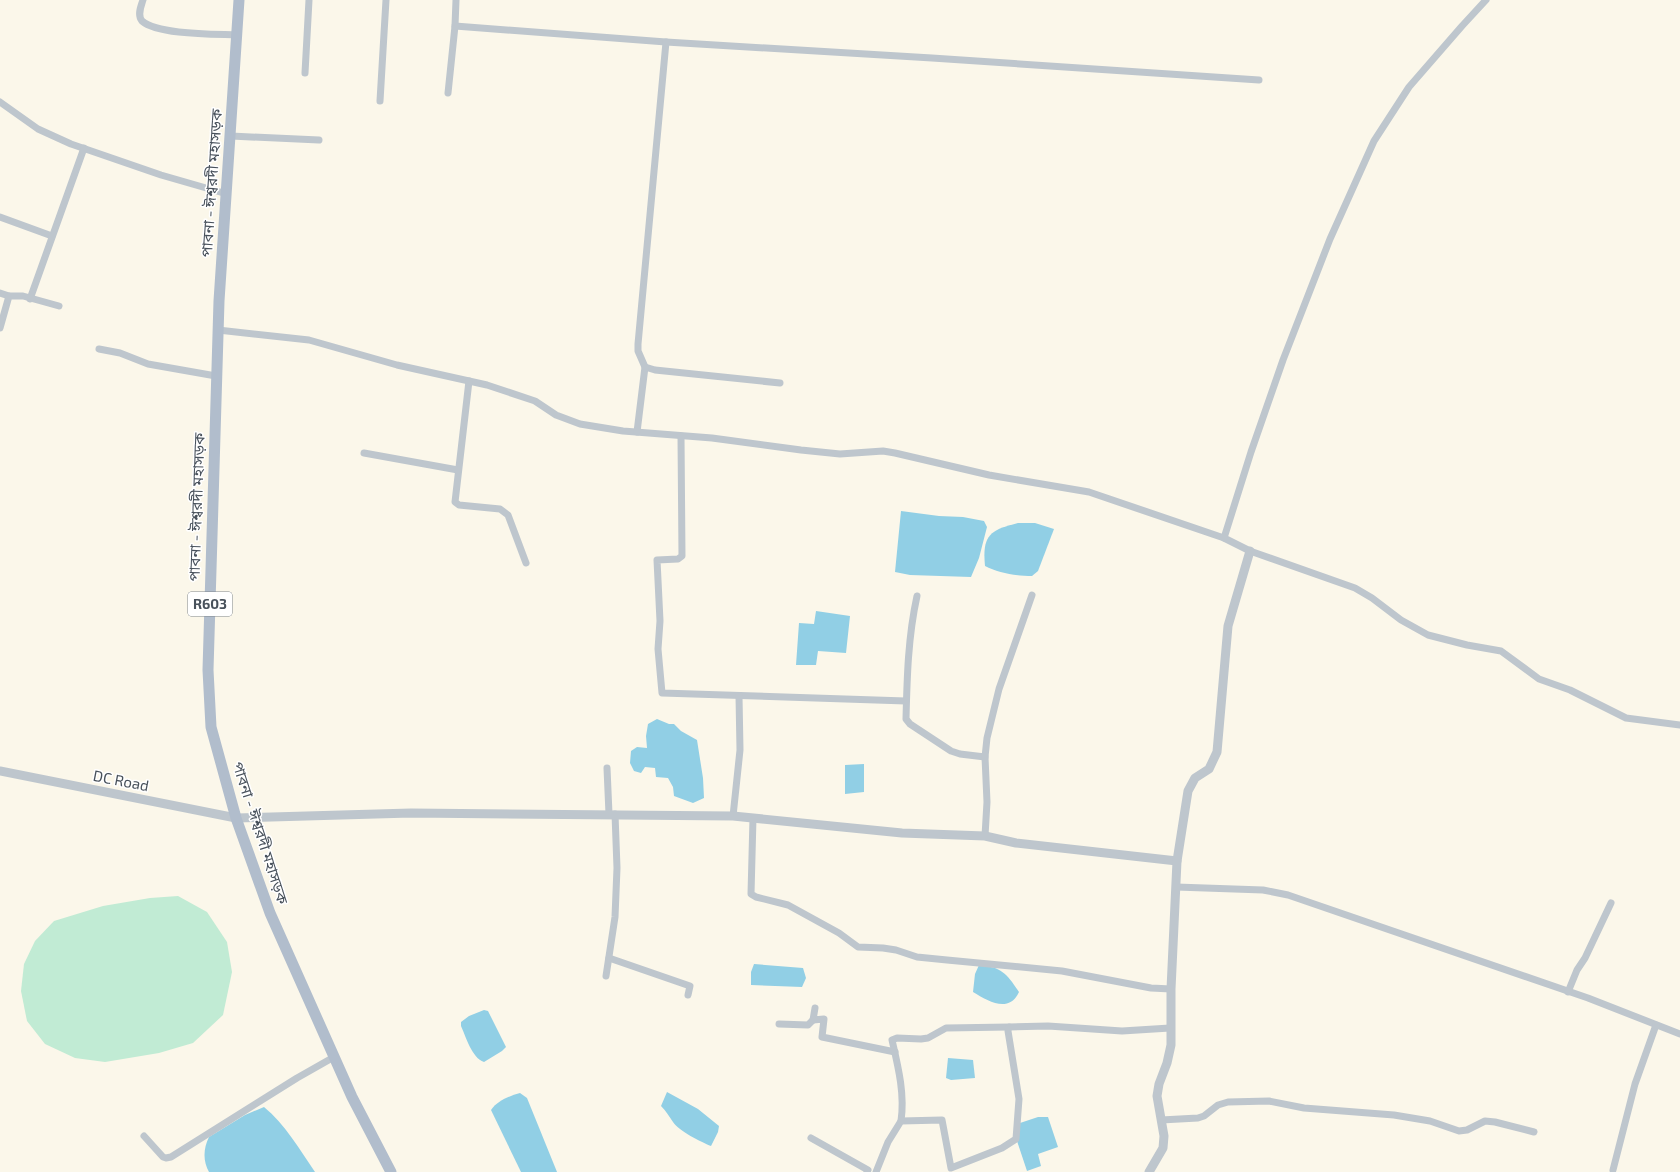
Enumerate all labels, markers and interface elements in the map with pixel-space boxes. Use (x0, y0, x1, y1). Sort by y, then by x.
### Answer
street label: পাবনা - ঈশ্বরদী মহাসড়ক (197, 107, 225, 258)
street label: পাবনা - ঈশ্বরদী মহাসড়ক (184, 432, 208, 582)
road number: R603 (188, 592, 232, 616)
street label: পাবনা - ঈশ্বরদী মহাসড়ক (229, 759, 293, 907)
street label: DC Road (92, 766, 151, 794)

